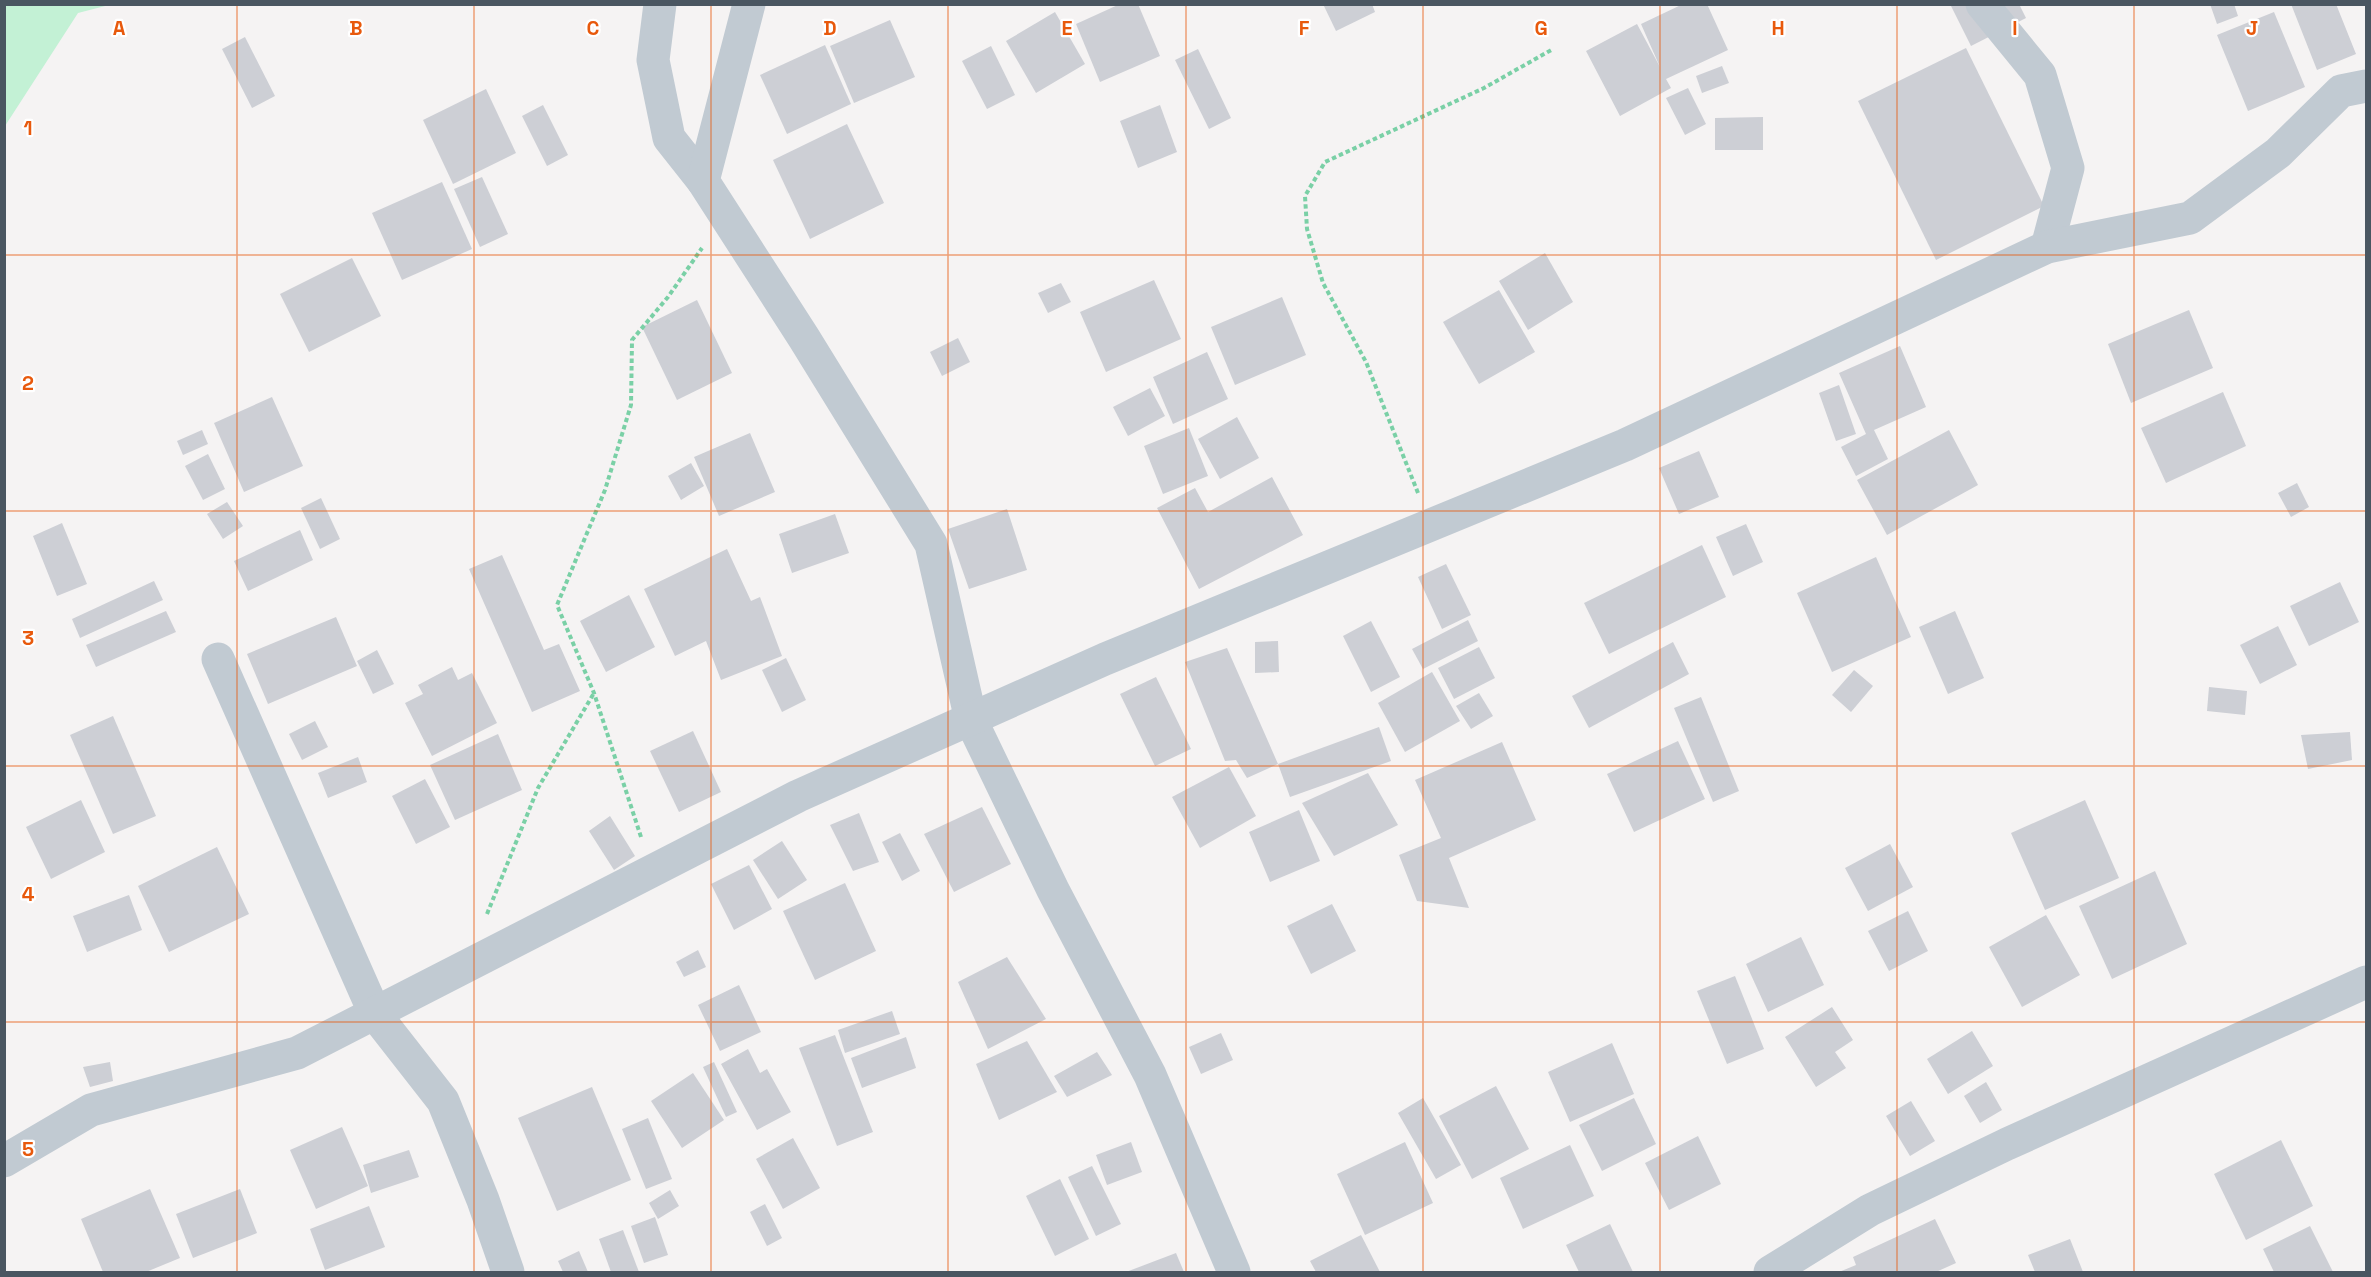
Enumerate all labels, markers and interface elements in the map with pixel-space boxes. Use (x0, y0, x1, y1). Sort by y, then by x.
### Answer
text: A (113, 15, 126, 41)
text: B (349, 15, 363, 41)
text: C (587, 15, 600, 41)
text: D (823, 15, 837, 41)
text: E (1061, 15, 1073, 41)
text: F (1299, 15, 1310, 41)
text: G (1534, 15, 1548, 41)
text: H (1771, 15, 1785, 41)
text: I (2012, 15, 2018, 41)
text: J (2246, 15, 2258, 41)
text: 1 (23, 115, 33, 141)
text: 2 (22, 370, 34, 396)
text: 3 (22, 625, 34, 651)
text: 4 (22, 881, 35, 907)
text: 5 (22, 1136, 34, 1162)

